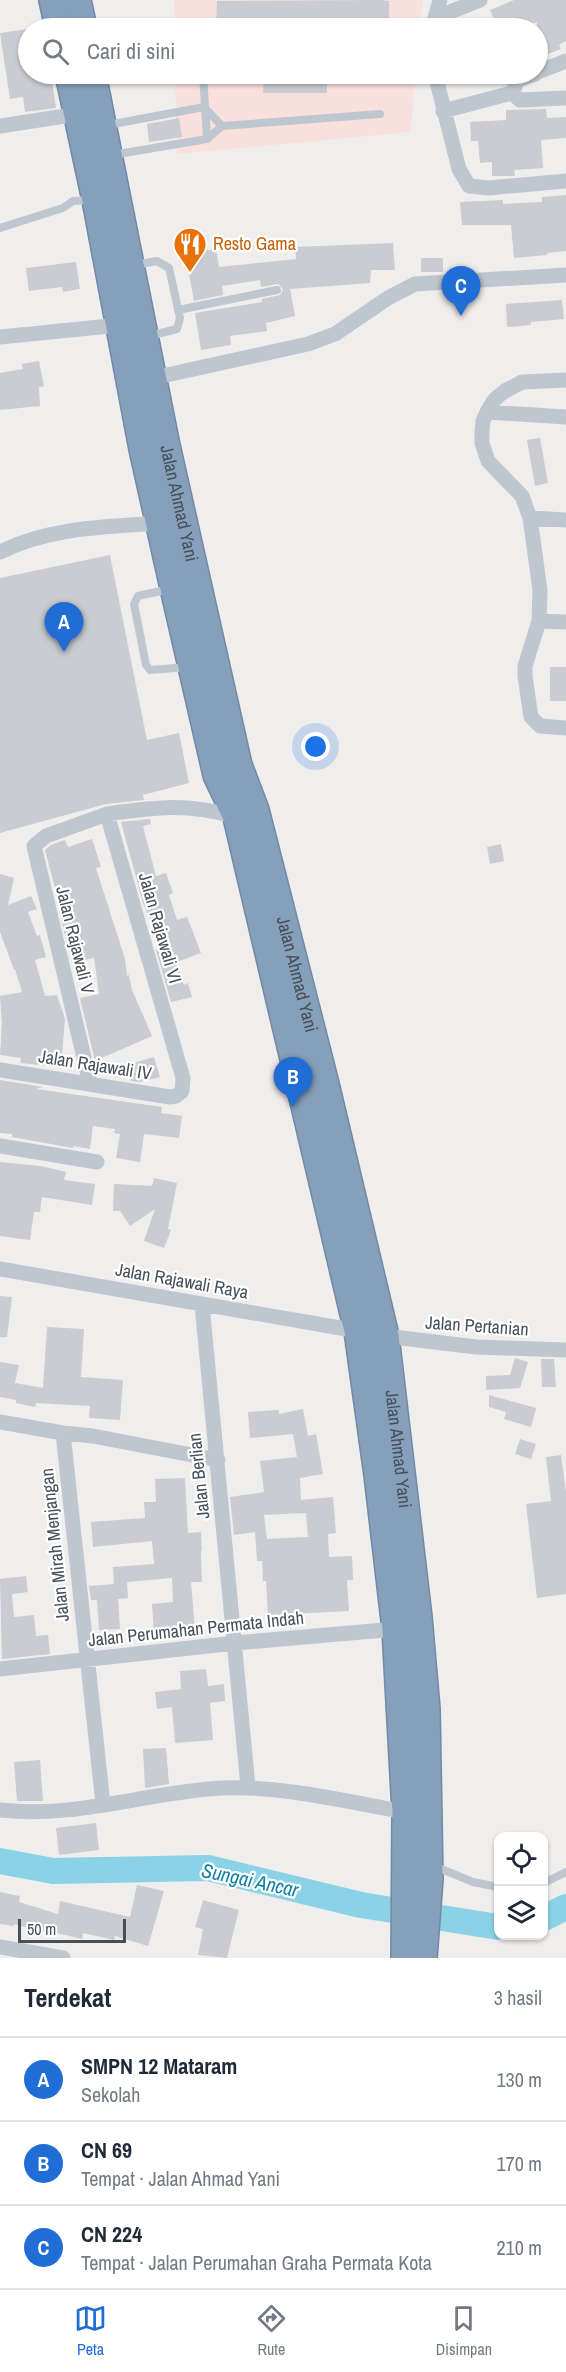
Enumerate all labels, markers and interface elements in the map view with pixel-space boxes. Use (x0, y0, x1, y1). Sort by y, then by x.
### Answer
search box (18, 18, 548, 84)
icon: search (39, 35, 72, 68)
text: Cari di sini (87, 36, 175, 66)
restaurant icon: Resto Gama (172, 226, 208, 273)
place label: Resto Gama (213, 231, 296, 256)
pin: C (442, 266, 480, 316)
street label: Jalan Ahmad Yani (154, 443, 205, 564)
pin: A (44, 602, 84, 652)
your location (301, 732, 330, 761)
street label: Jalan Rajawali VI (133, 870, 188, 986)
street label: Jalan Rajawali V (50, 884, 101, 996)
street label: Jalan Ahmad Yani (271, 914, 324, 1035)
street label: Jalan Rajawali IV (37, 1043, 153, 1086)
pin: B (274, 1058, 312, 1107)
street label: Jalan Rajawali Raya (114, 1257, 251, 1304)
street label: Jalan Pertanian (425, 1309, 529, 1342)
street label: Jalan Ahmad Yani (379, 1389, 418, 1509)
street label: Jalan Berlian (182, 1432, 215, 1520)
street label: Jalan Mirah Menjangan (34, 1467, 75, 1623)
street label: Jalan Perumahan Permata Indah (87, 1605, 305, 1652)
map controls (494, 1832, 548, 1940)
button: locate (494, 1832, 548, 1886)
water label: Sungai Ancar (199, 1856, 302, 1903)
button: layers (494, 1886, 548, 1940)
scale bar (18, 1916, 126, 1944)
text: 50 m (27, 1918, 56, 1940)
text: Terdekat (24, 1980, 111, 2015)
text: 3 hasil (494, 1984, 542, 2011)
text: SMPN 12 Mataram (81, 2051, 237, 2081)
text: A (38, 2066, 49, 2093)
text: 130 m (496, 2066, 542, 2093)
text: Sekolah (81, 2081, 140, 2108)
text: CN 69 (81, 2135, 132, 2165)
text: B (38, 2150, 49, 2177)
text: 170 m (496, 2150, 542, 2177)
text: Tempat · Jalan Ahmad Yani (81, 2165, 280, 2192)
text: CN 224 (81, 2219, 142, 2249)
text: C (38, 2234, 49, 2261)
text: 210 m (496, 2234, 542, 2261)
text: Tempat · Jalan Perumahan Graha Permata Kota (81, 2249, 432, 2276)
tab: Peta (74, 2302, 107, 2360)
tab: Rute (255, 2302, 288, 2360)
tab: Disimpan (436, 2302, 492, 2360)

